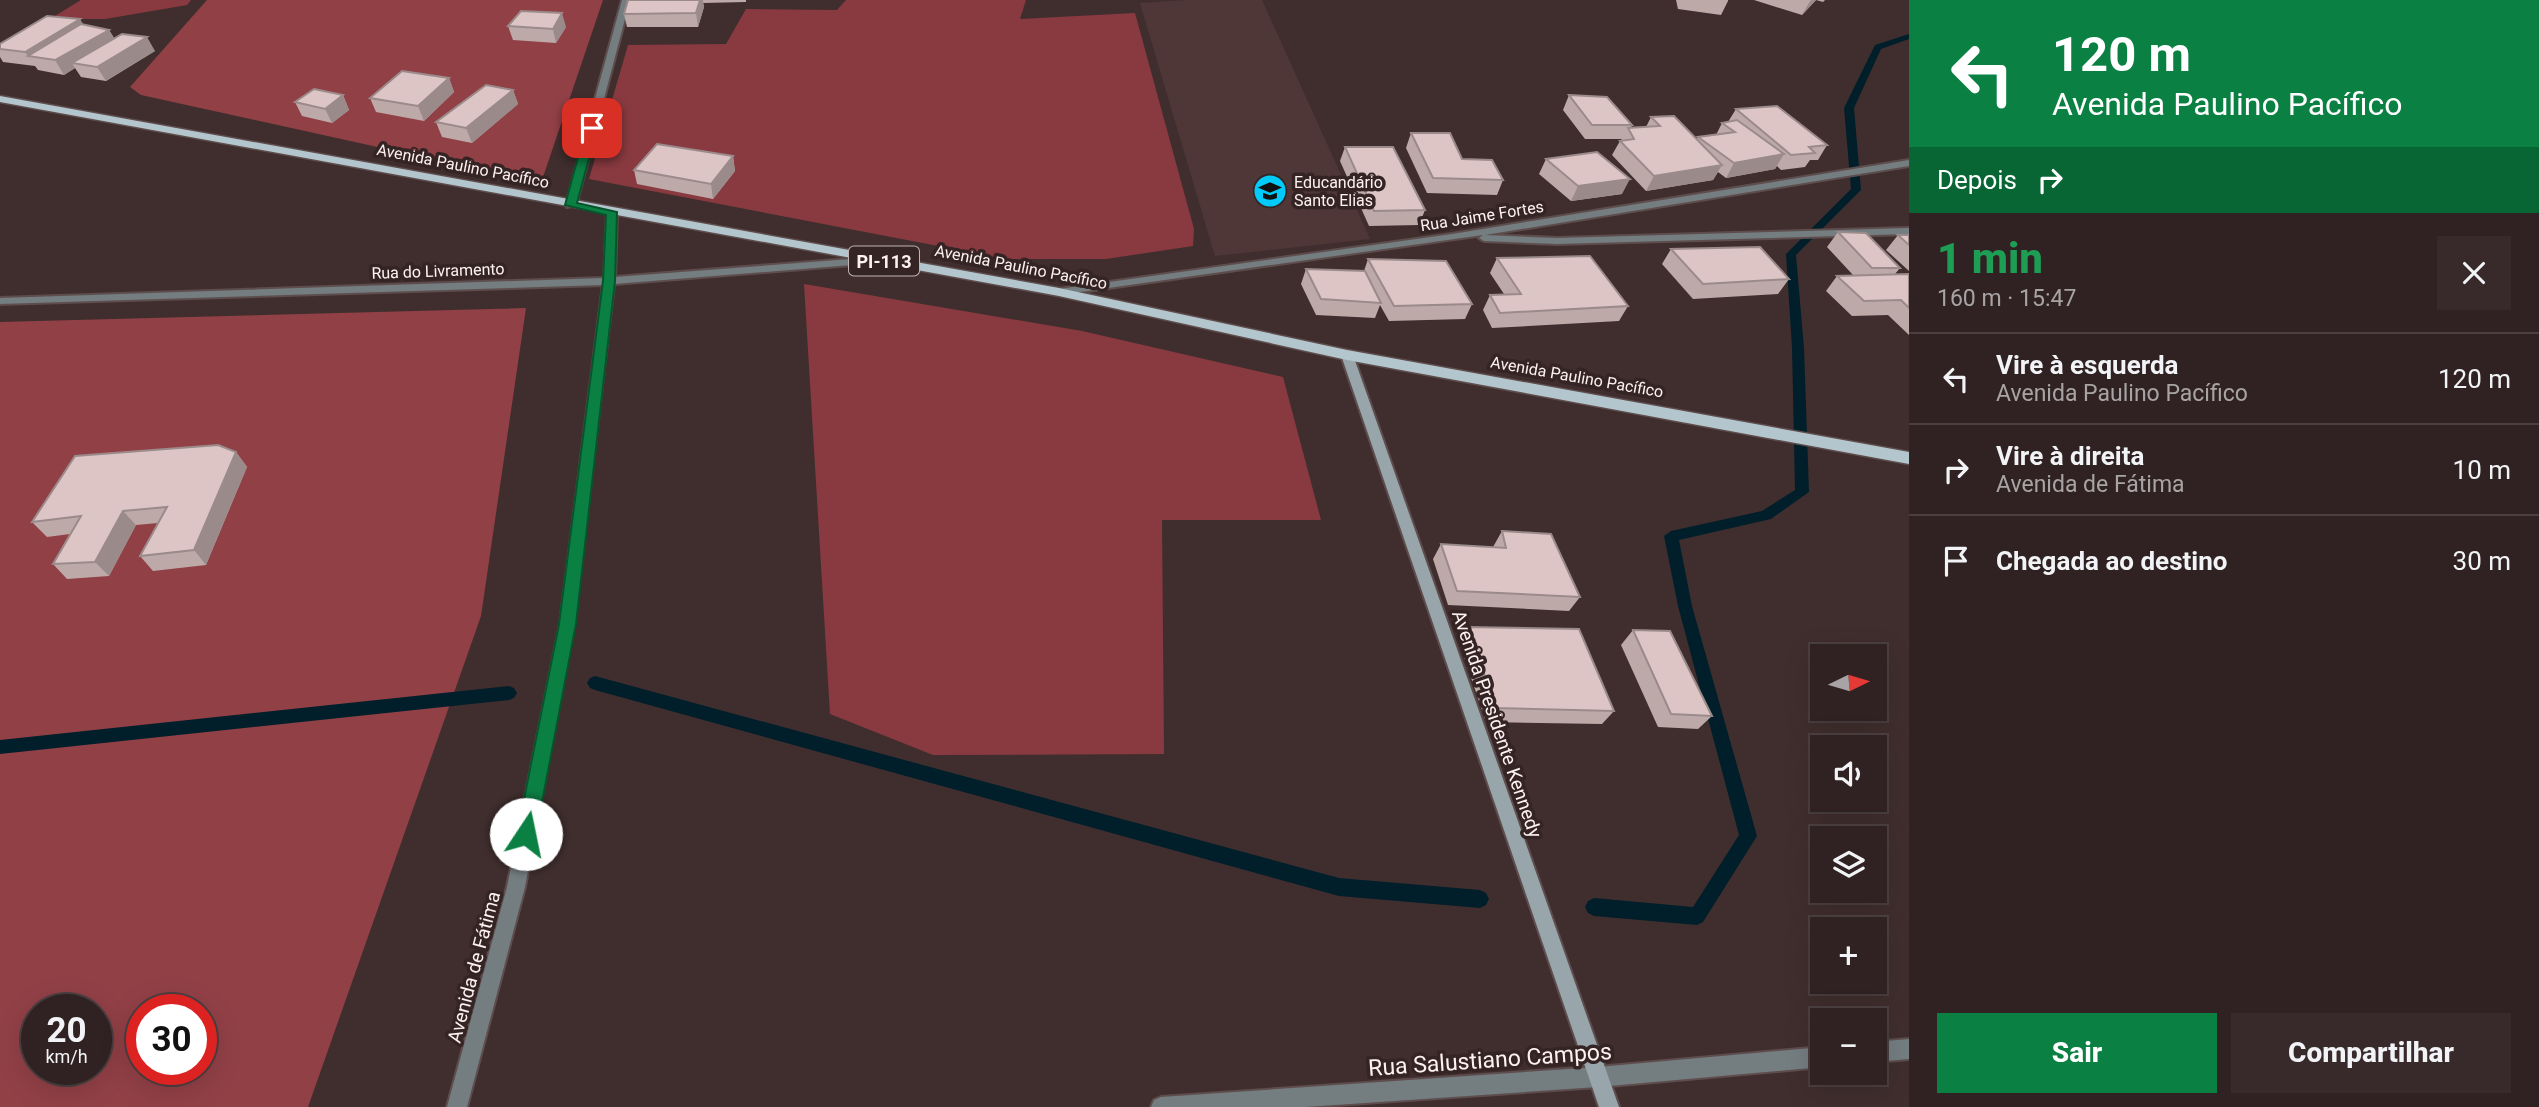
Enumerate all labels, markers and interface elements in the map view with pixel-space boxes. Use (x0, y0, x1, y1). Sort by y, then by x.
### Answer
text: 120 m (2052, 26, 2191, 83)
icon: left (1937, 28, 2028, 119)
text: Avenida Paulino Pacífico (2052, 85, 2403, 123)
pin (562, 98, 622, 158)
icon: arrive (573, 109, 611, 147)
street label: Avenida Paulino Pacífico (375, 140, 551, 192)
icon: right (2031, 161, 2069, 199)
text: Depois (1937, 165, 2017, 195)
school or university icon: Educandário Santo Elias (1251, 172, 1289, 210)
place label: Educandário Santo Elias (1294, 173, 1383, 210)
street label: Rua Jaime Fortes (1419, 197, 1545, 235)
text: 1 min (1937, 234, 2043, 283)
button: close (2437, 236, 2511, 310)
street label: Avenida Paulino Pacífico (933, 241, 1109, 293)
road number: PI-113 (849, 246, 919, 276)
street label: Rua do Livramento (371, 259, 505, 283)
text: 160 m · 15:47 (1937, 285, 2076, 312)
text: Vire à esquerda (1996, 350, 2179, 380)
street label: Avenida Paulino Pacífico (1489, 352, 1665, 402)
icon: left (1937, 360, 1975, 398)
text: 120 m (2438, 364, 2511, 394)
text: Avenida Paulino Pacífico (1996, 380, 2248, 407)
text: Vire à direita (1996, 441, 2144, 471)
icon: right (1937, 451, 1975, 489)
text: 10 m (2453, 455, 2511, 485)
text: Avenida de Fátima (1996, 471, 2185, 498)
icon: arrive (1937, 542, 1975, 580)
text: Chegada ao destino (1996, 546, 2227, 576)
text: 30 m (2453, 546, 2511, 576)
street label: Avenida Presidente Kennedy (1447, 607, 1547, 841)
north arrow (1810, 644, 1886, 721)
map controls (1810, 644, 1887, 1085)
button: sound (1810, 735, 1887, 812)
position arrow (489, 797, 563, 871)
button: layers (1810, 826, 1887, 903)
street label: Avenida de Fátima (443, 889, 505, 1045)
button: + (1810, 917, 1887, 994)
speed limit sign: 30 (126, 994, 217, 1085)
button: − (1810, 1008, 1887, 1085)
text: 20 (46, 1010, 87, 1051)
button: Sair (1937, 1013, 2217, 1093)
button: Compartilhar (2231, 1013, 2511, 1093)
street label: Rua Salustiano Campos (1367, 1038, 1613, 1082)
text: km/h (45, 1046, 88, 1067)

